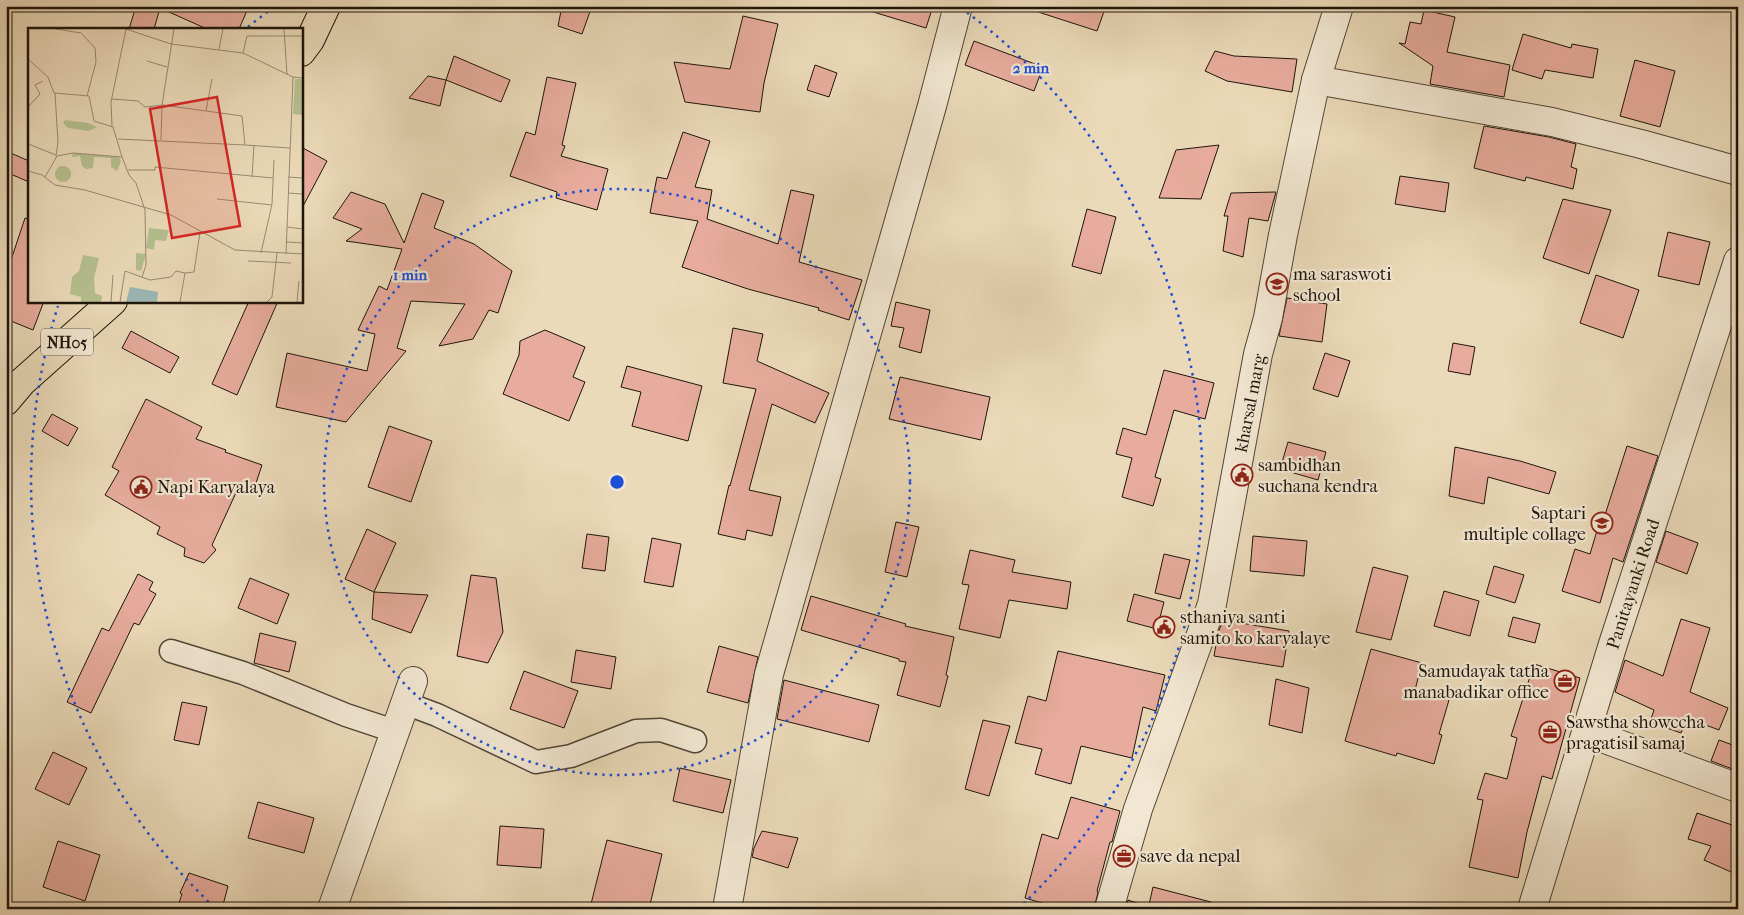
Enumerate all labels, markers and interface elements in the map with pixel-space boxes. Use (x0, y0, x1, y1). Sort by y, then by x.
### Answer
inset map (28, 28, 302, 302)
text: 2 min (1013, 59, 1050, 77)
place label: ma saraswoti school (1293, 264, 1392, 306)
text: 1 min (393, 266, 427, 284)
school or university icon: ma saraswoti school (1265, 272, 1289, 296)
road number: NH05 (41, 328, 93, 356)
street label: kharsal marg (1231, 352, 1270, 454)
place label: sambidhan suchana kendra (1258, 455, 1378, 497)
public building icon: sambidhan suchana kendra (1230, 463, 1254, 487)
centre of rings (608, 473, 626, 491)
public building icon: Napi Karyalaya (129, 475, 153, 499)
place label: Napi Karyalaya (157, 477, 276, 498)
place label: Saptari multiple collage (1463, 503, 1587, 545)
school or university icon: Saptari multiple collage (1590, 511, 1614, 535)
street label: Panitayanki Road (1603, 516, 1665, 652)
place label: sthaniya santi samito ko karyalaye (1180, 607, 1331, 649)
public building icon: sthaniya santi samito ko karyalaye (1152, 615, 1176, 639)
place label: Samudayak tatha manabadikar office (1403, 661, 1550, 703)
office icon: Samudayak tatha manabadikar office (1553, 669, 1577, 693)
place label: Sawstha showccha pragatisil samaj (1565, 712, 1705, 754)
office icon: Sawstha showccha pragatisil samaj (1538, 720, 1562, 744)
office icon: save da nepal (1112, 844, 1136, 868)
place label: save da nepal (1140, 846, 1240, 867)

